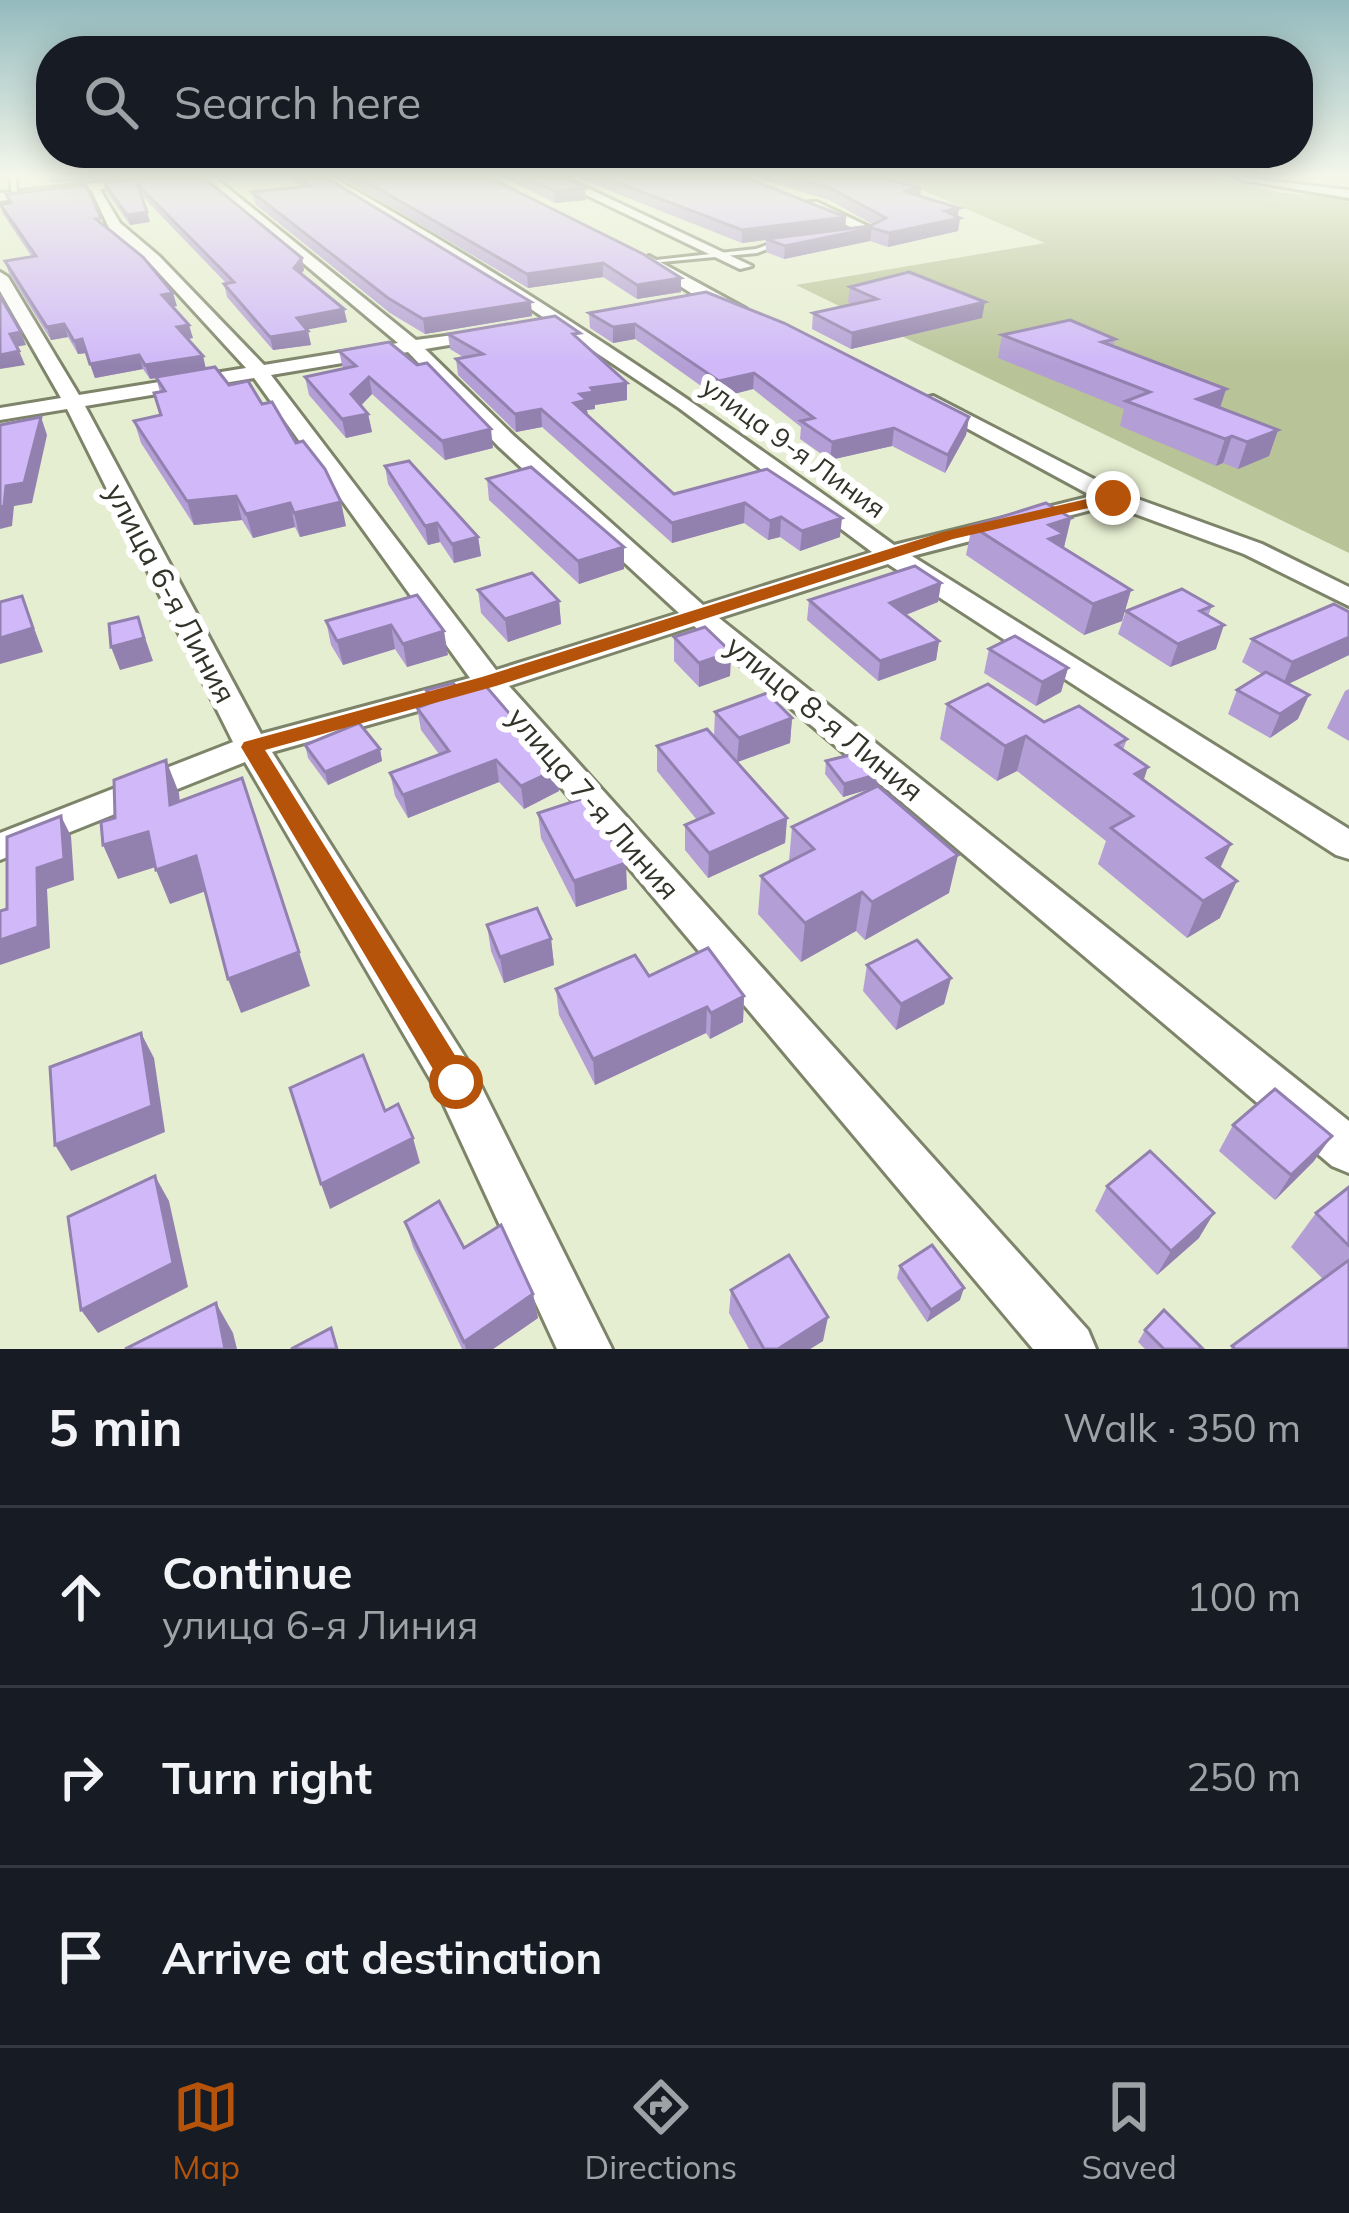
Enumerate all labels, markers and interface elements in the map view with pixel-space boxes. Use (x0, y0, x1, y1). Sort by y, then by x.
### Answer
search box (36, 36, 1313, 168)
icon: search (78, 69, 144, 135)
text: Search here (174, 74, 421, 130)
street label: улица 9-я Линия (695, 369, 893, 525)
route end (1086, 471, 1140, 525)
street label: улица 6-я Линия (97, 477, 245, 709)
street label: улица 8-я Линия (718, 627, 932, 809)
street label: улица 7-я Линия (500, 699, 688, 907)
route start (429, 1055, 483, 1109)
text: 5 min (48, 1395, 183, 1459)
text: Walk · 350 m (1063, 1403, 1301, 1452)
text: Continue (162, 1544, 352, 1600)
icon: ahead (48, 1564, 114, 1630)
text: 100 m (1186, 1572, 1301, 1621)
text: улица 6-я Линия (162, 1600, 478, 1649)
icon: right (48, 1744, 114, 1810)
text: Turn right (162, 1749, 372, 1805)
text: 250 m (1186, 1752, 1301, 1801)
icon: arrive (48, 1924, 114, 1990)
text: Arrive at destination (162, 1929, 602, 1985)
tab: Map (172, 2074, 240, 2187)
tab: Directions (585, 2074, 737, 2187)
tab: Saved (1082, 2074, 1177, 2187)

